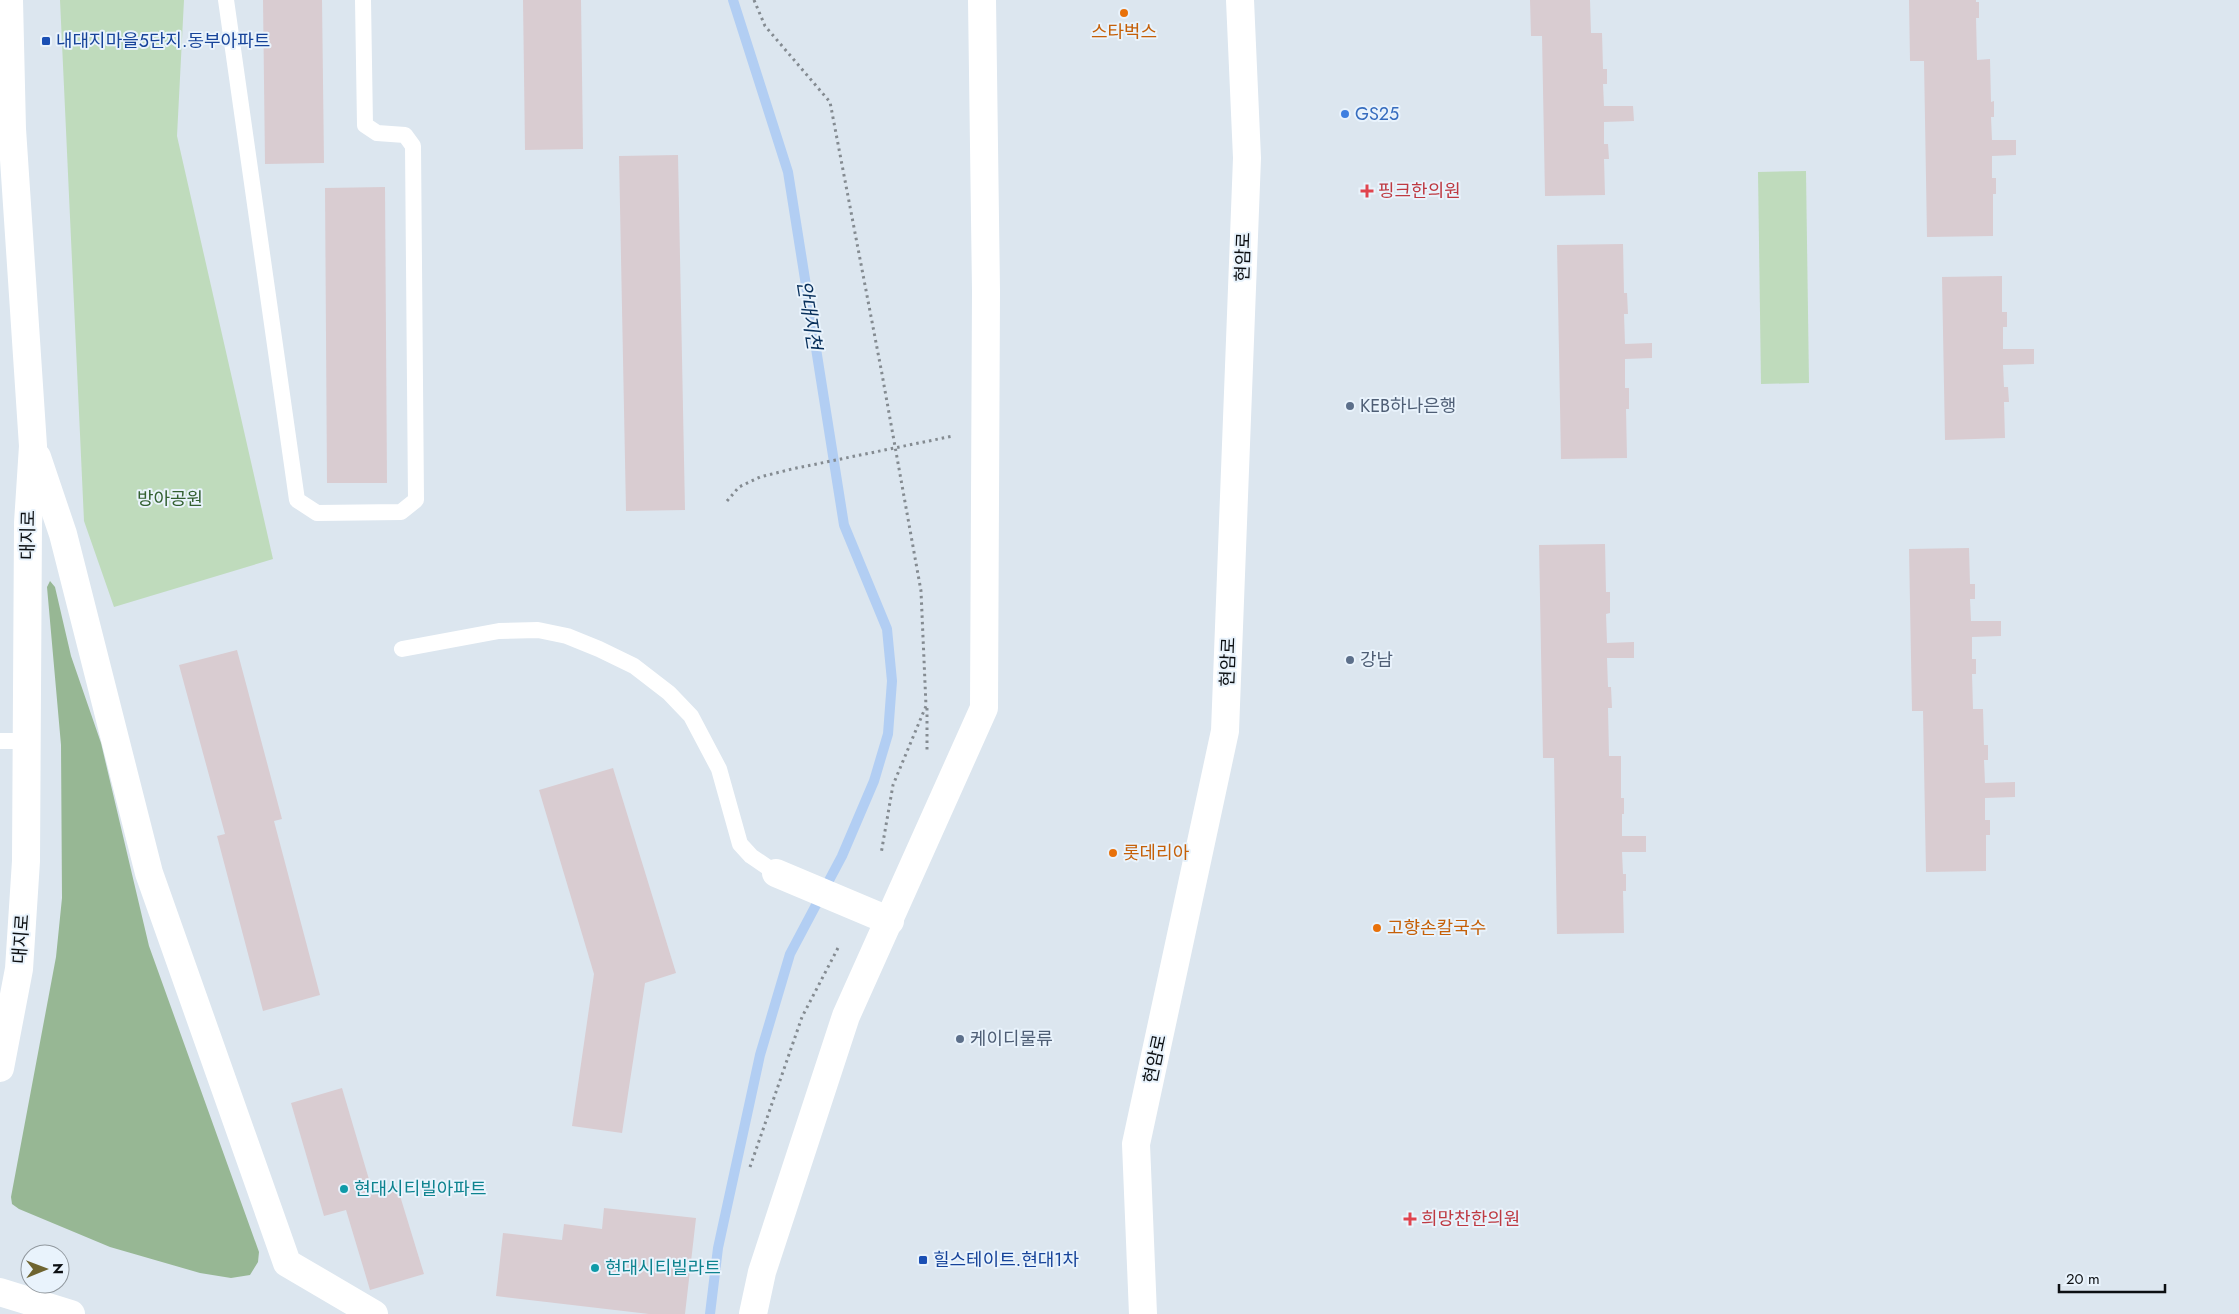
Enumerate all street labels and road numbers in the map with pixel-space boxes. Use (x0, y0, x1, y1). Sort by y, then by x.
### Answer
street label: 현암로 (1229, 232, 1257, 282)
street label: 대지로 (15, 510, 41, 560)
street label: 현암로 (1214, 637, 1242, 687)
street label: 대지로 (6, 913, 36, 965)
street label: 현암로 (1137, 1032, 1173, 1086)

